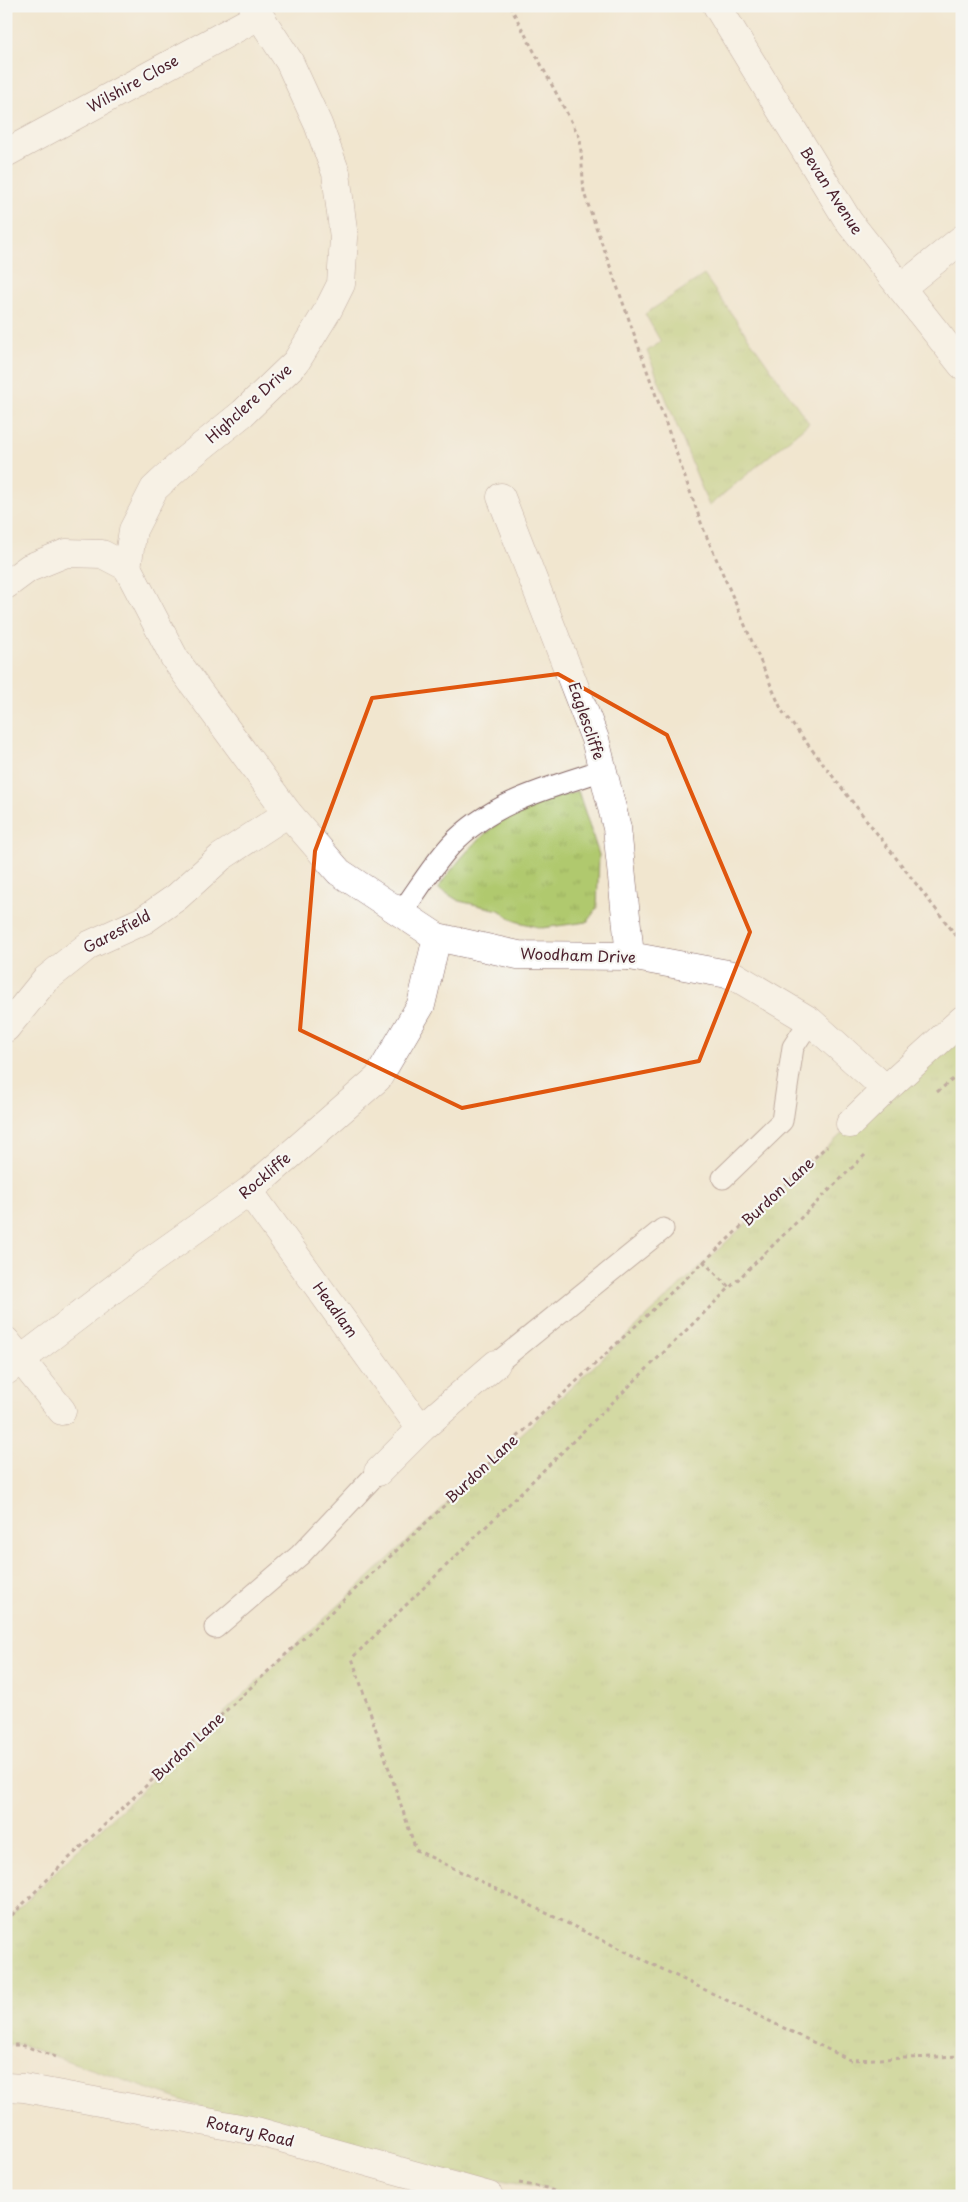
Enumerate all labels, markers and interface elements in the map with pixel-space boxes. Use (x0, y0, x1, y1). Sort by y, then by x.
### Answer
street label: Wilshire Close (82, 48, 182, 117)
street label: Bevan Avenue (795, 142, 869, 239)
street label: Highclere Drive (200, 358, 296, 448)
street label: Eaglescliffe (563, 679, 612, 763)
street label: Garesfield (78, 903, 154, 958)
street label: Woodham Drive (520, 941, 636, 968)
street label: Rockliffe (233, 1146, 295, 1204)
street label: Burdon Lane (735, 1151, 818, 1231)
street label: Headlam (308, 1276, 364, 1342)
street label: Burdon Lane (439, 1428, 522, 1508)
street label: Burdon Lane (145, 1706, 228, 1786)
street label: Rotary Road (204, 2109, 297, 2152)

